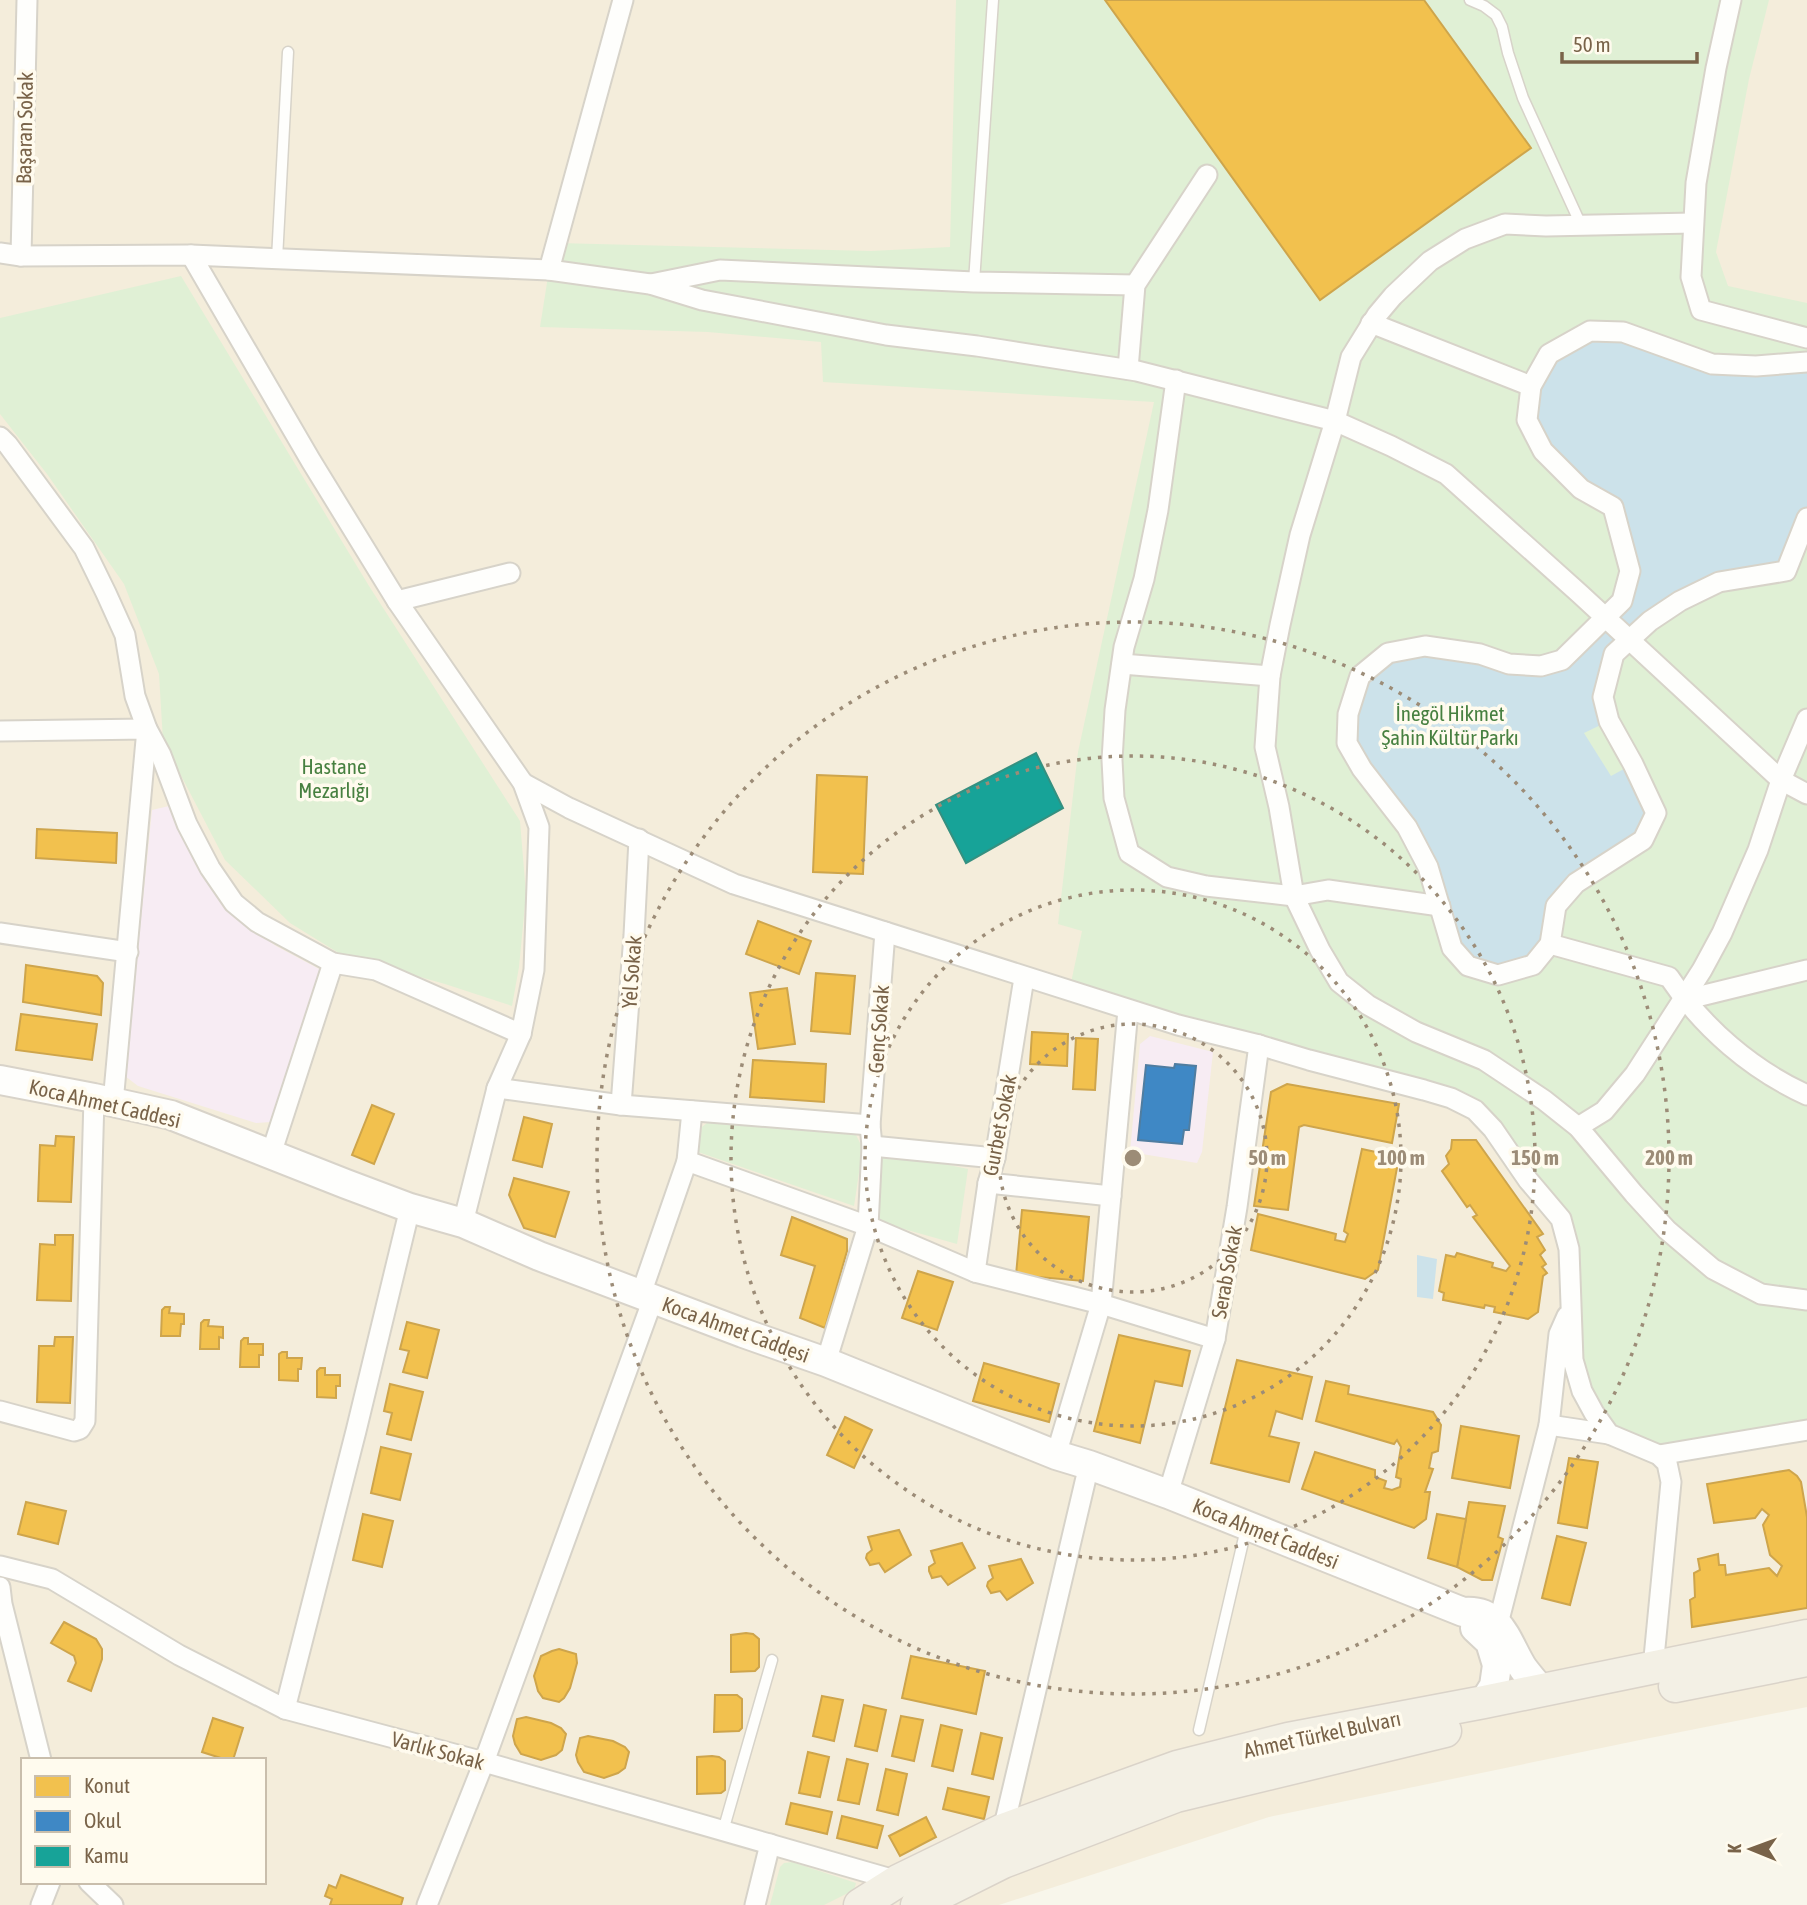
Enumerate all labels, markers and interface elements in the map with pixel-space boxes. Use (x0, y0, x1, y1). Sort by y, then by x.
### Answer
scale bar (1562, 21, 1697, 65)
text: 50 m (1573, 32, 1611, 56)
street label: Başaran Sokak (11, 72, 37, 184)
park label: İnegöl Hikmet Şahin Kültür Parkı (1382, 701, 1518, 749)
park label: Hastane Mezarlığı (298, 754, 370, 802)
street label: Yel Sokak (616, 935, 646, 1009)
street label: Genç Sokak (863, 984, 893, 1074)
street label: Gurbet Sokak (977, 1072, 1021, 1178)
street label: Koca Ahmet Caddesi (27, 1074, 183, 1132)
text: 50 m (1248, 1145, 1286, 1169)
text: 100 m (1377, 1145, 1425, 1169)
text: 150 m (1511, 1145, 1559, 1169)
text: 200 m (1645, 1145, 1693, 1169)
centre of rings (1121, 1146, 1145, 1170)
street label: Serab Sokak (1206, 1224, 1246, 1320)
street label: Koca Ahmet Caddesi (659, 1291, 813, 1367)
street label: Koca Ahmet Caddesi (1190, 1493, 1342, 1573)
street label: Ahmet Türkel Bulvarı (1241, 1706, 1403, 1762)
street label: Varlık Sokak (389, 1726, 487, 1774)
legend (21, 1758, 266, 1884)
text: Konut (84, 1773, 130, 1797)
text: Okul (84, 1808, 122, 1832)
north arrow (1716, 1814, 1786, 1884)
text: Kamu (84, 1843, 129, 1867)
text: K (1723, 1843, 1745, 1854)

